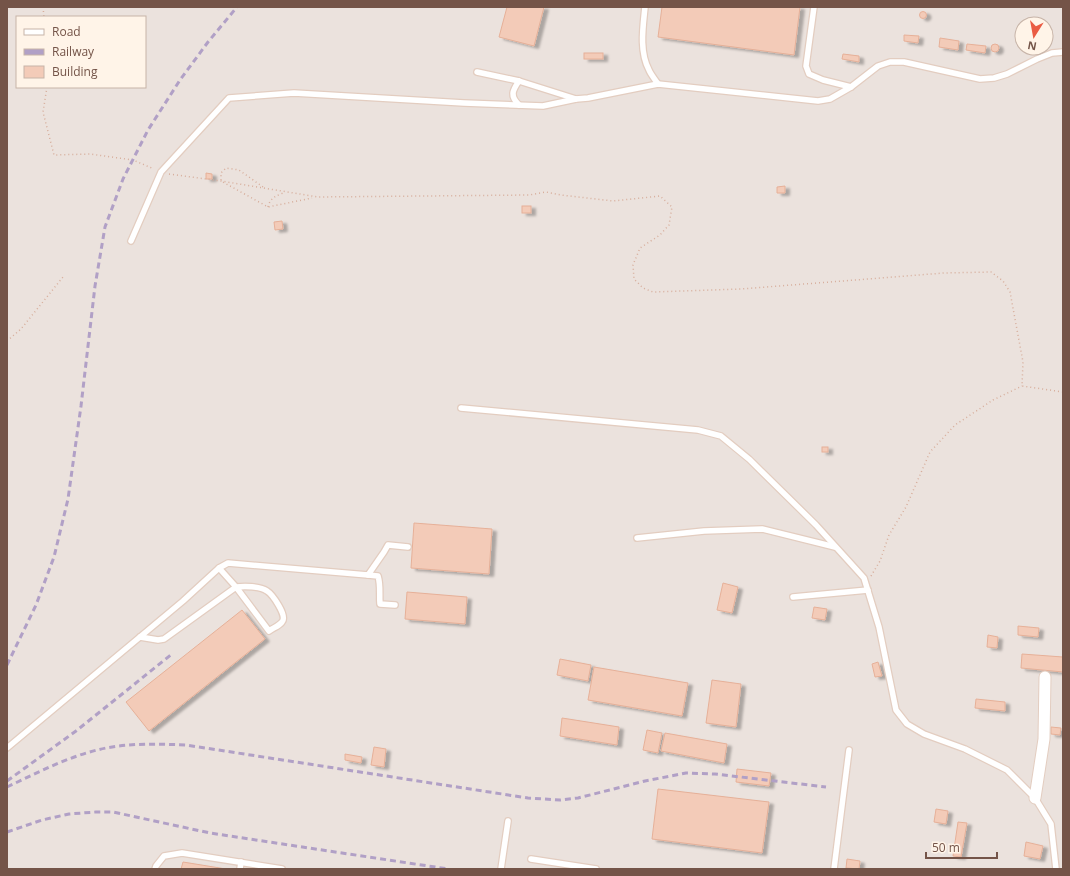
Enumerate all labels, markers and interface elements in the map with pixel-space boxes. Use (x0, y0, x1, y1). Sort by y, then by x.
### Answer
legend (16, 16, 146, 88)
north arrow (1014, 16, 1054, 56)
text: Road (52, 23, 81, 40)
text: N (1026, 38, 1038, 55)
text: Railway (52, 43, 95, 60)
text: Building (52, 63, 98, 80)
scale bar (926, 834, 997, 860)
text: 50 m (932, 839, 960, 856)

